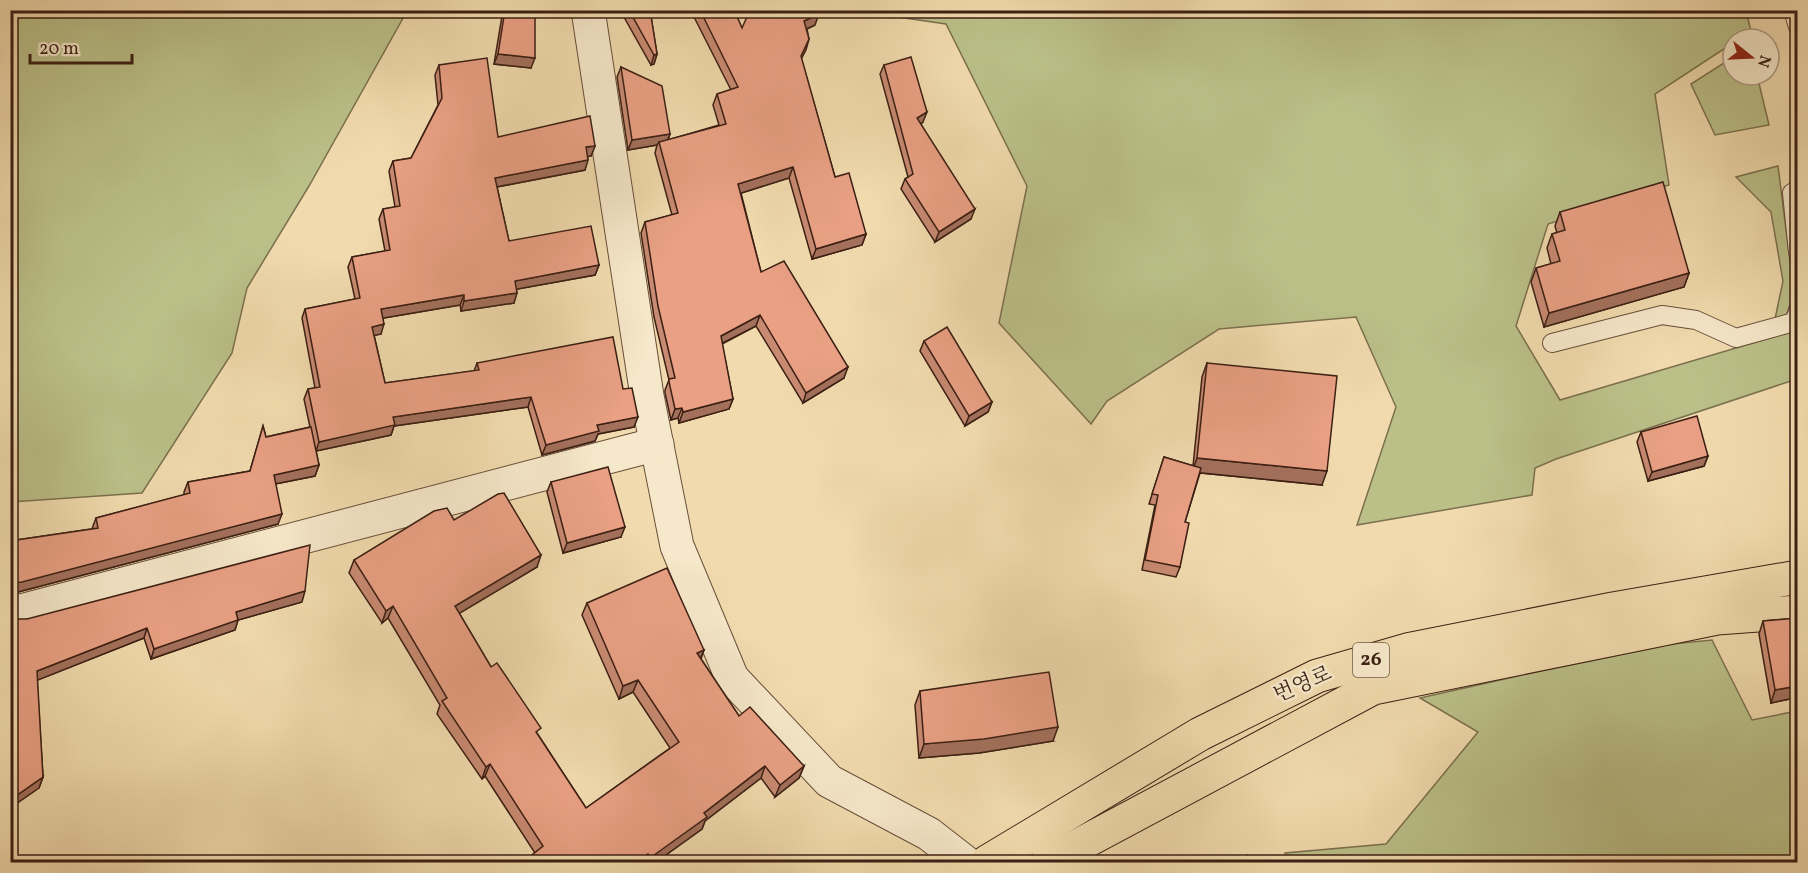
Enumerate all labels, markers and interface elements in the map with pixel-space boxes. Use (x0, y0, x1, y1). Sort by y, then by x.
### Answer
scale bar (30, 27, 132, 65)
north arrow (1721, 27, 1781, 87)
text: 20 m (39, 37, 79, 62)
text: N (1751, 52, 1776, 70)
road number: 26 (1353, 643, 1389, 677)
street label: 번영로 (1269, 660, 1337, 710)

